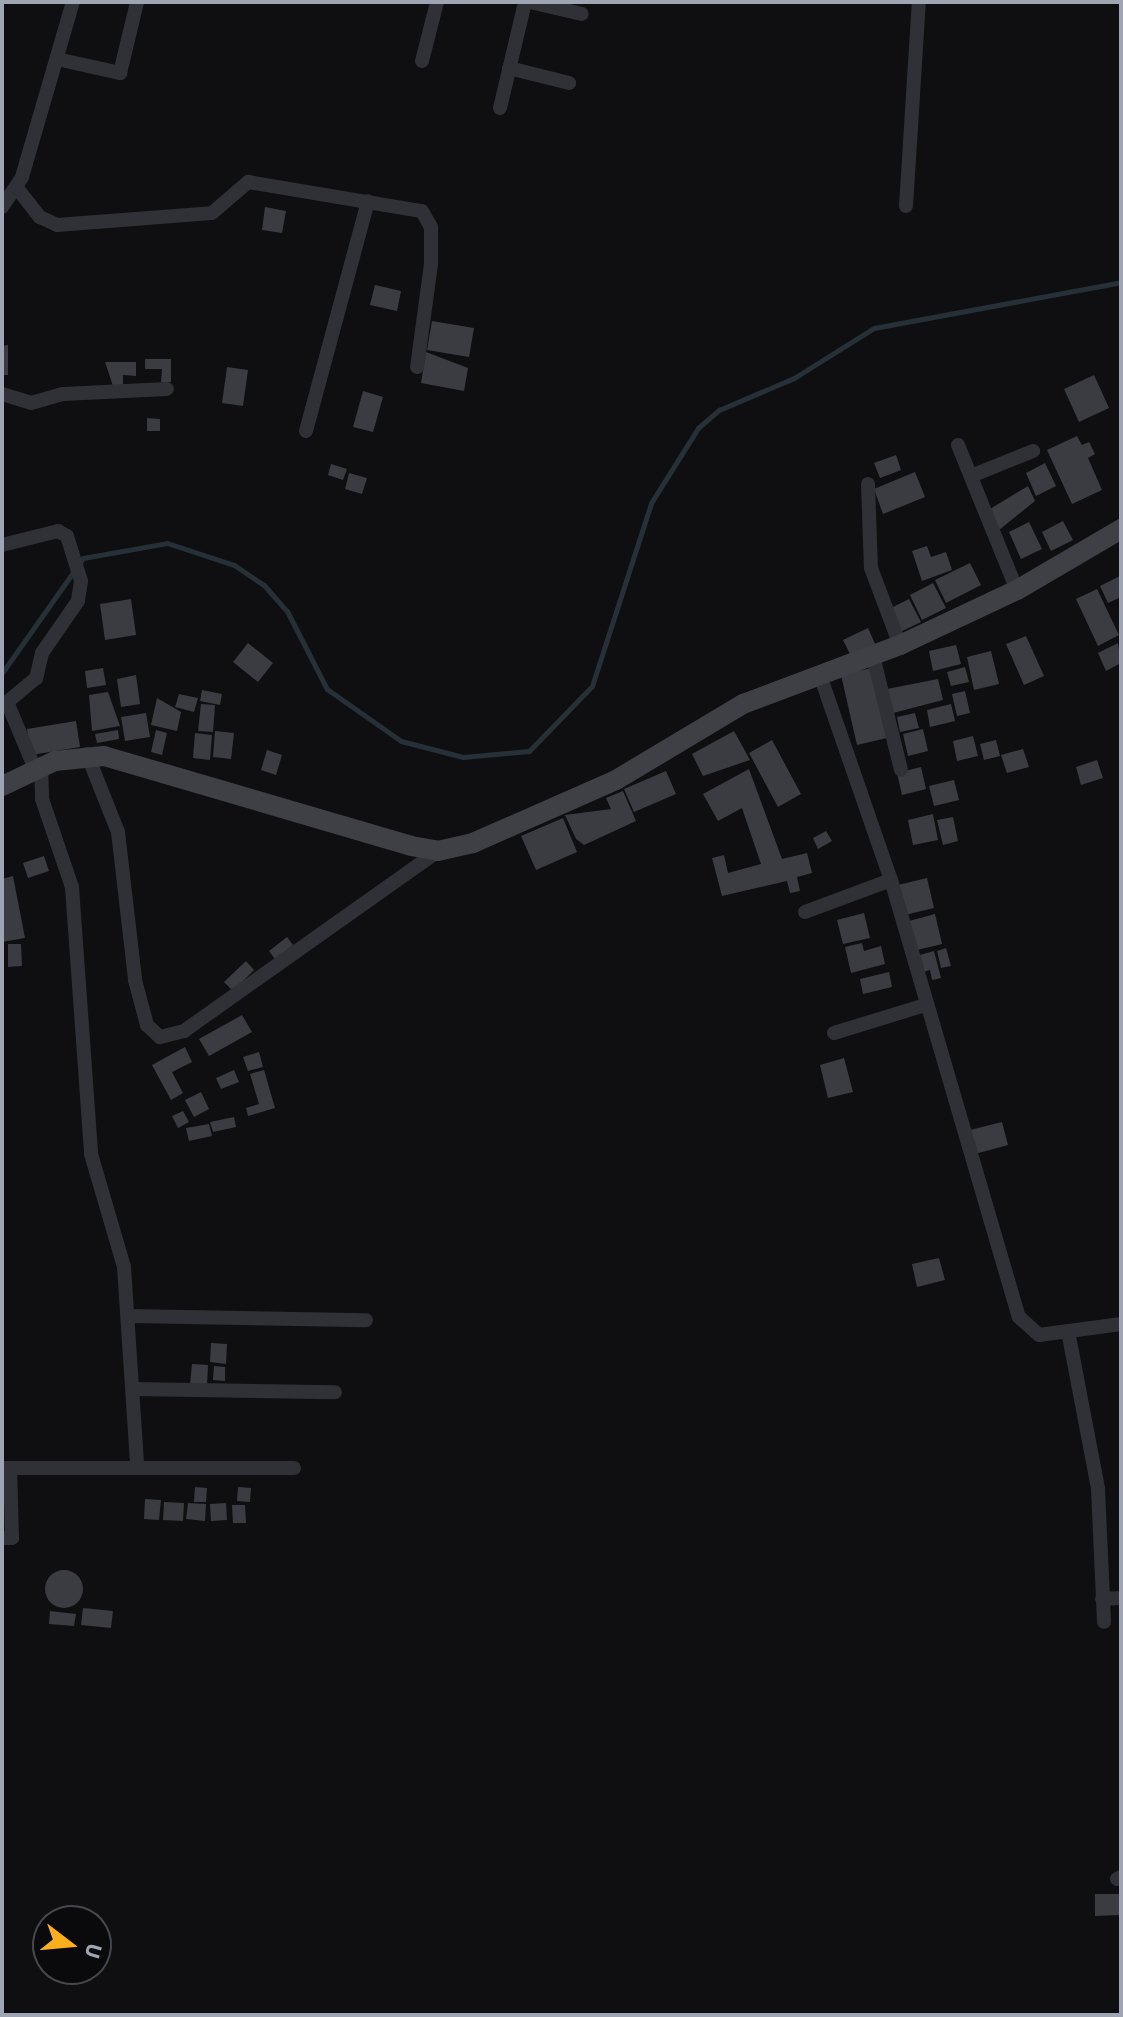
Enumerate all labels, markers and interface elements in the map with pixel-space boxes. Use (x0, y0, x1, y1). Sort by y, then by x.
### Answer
north arrow (32, 1905, 112, 1985)
text: U (76, 1940, 111, 1963)

